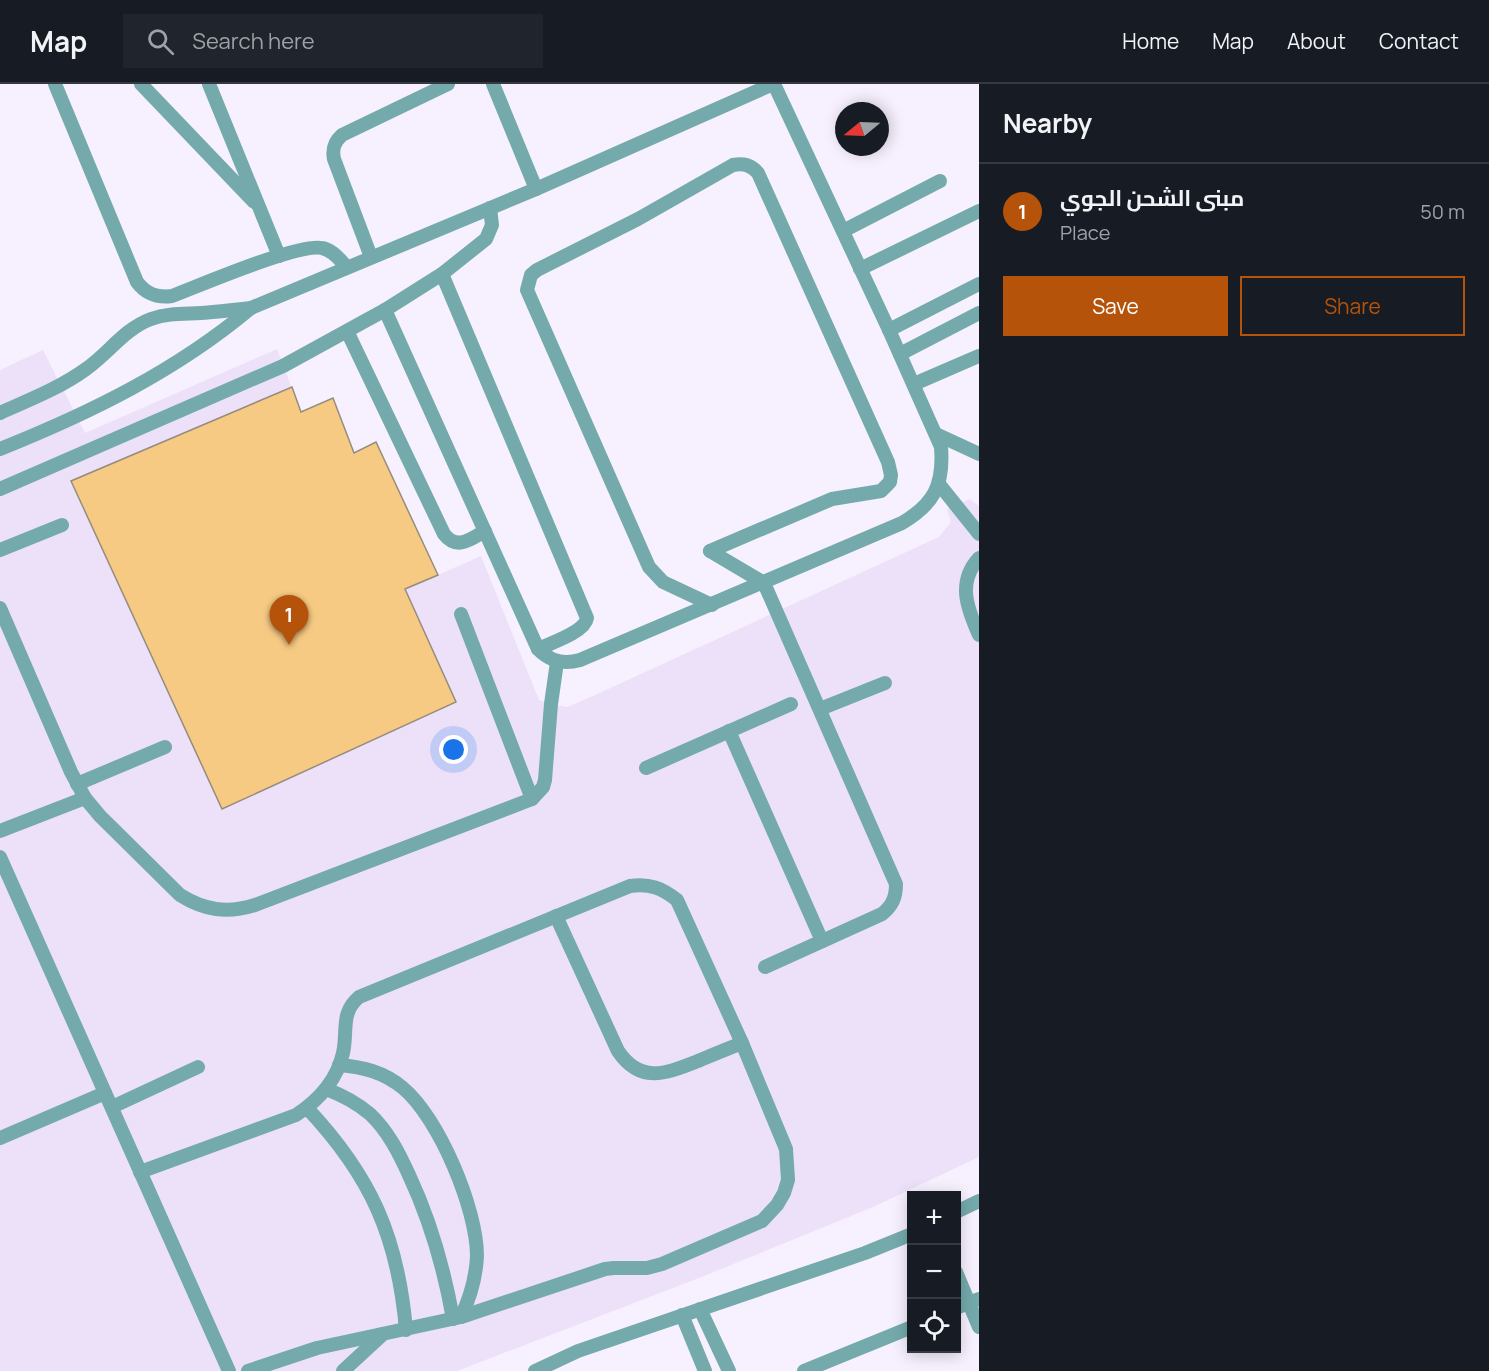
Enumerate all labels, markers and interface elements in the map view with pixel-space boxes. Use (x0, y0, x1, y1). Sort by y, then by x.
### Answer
search box (123, 14, 543, 68)
text: Map (30, 22, 87, 60)
icon: search (144, 25, 177, 58)
text: Search here (192, 26, 315, 56)
text: Home (1122, 27, 1179, 55)
text: Map (1212, 27, 1254, 55)
text: About (1287, 27, 1346, 55)
text: Contact (1379, 27, 1459, 55)
north arrow (835, 102, 889, 156)
text: Nearby (1003, 105, 1092, 141)
text: مبنى الشحن الجوي (1060, 183, 1244, 213)
text: 1 (1018, 198, 1027, 225)
text: 50 m (1420, 198, 1465, 225)
text: Place (1060, 219, 1110, 246)
button: Save (1003, 276, 1228, 336)
button: Share (1240, 276, 1465, 336)
pin: 1 (270, 596, 308, 645)
your location (439, 735, 468, 764)
map controls (907, 1191, 961, 1353)
button: + (907, 1191, 961, 1245)
button: − (907, 1245, 961, 1299)
button: locate (907, 1299, 961, 1353)

